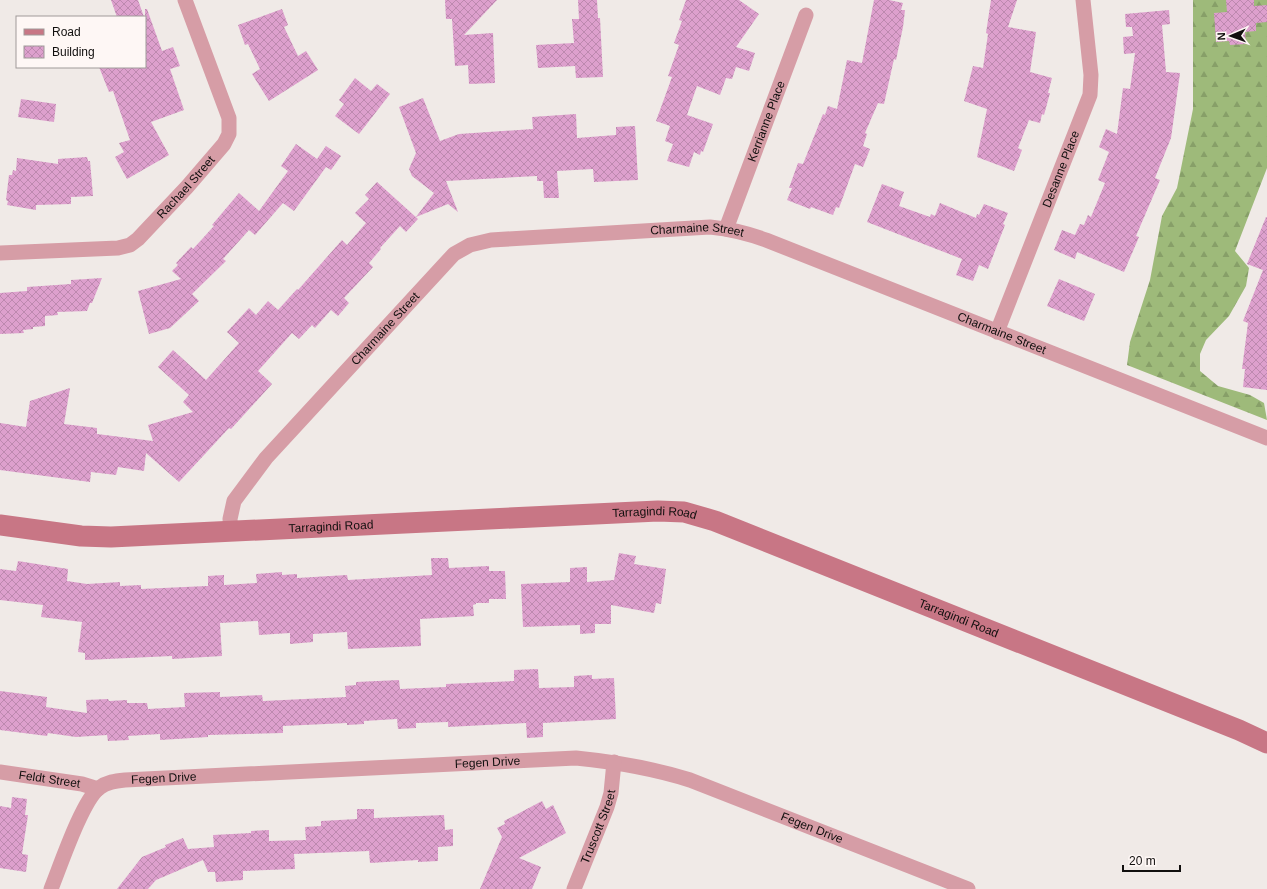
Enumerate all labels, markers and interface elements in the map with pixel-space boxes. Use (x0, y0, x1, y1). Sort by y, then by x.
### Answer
legend (16, 16, 146, 68)
north arrow (1211, 16, 1251, 56)
text: Road (52, 25, 81, 39)
text: N (1215, 32, 1227, 41)
text: Building (52, 45, 95, 59)
street label: Kerrianne Place (745, 78, 788, 164)
street label: Desanne Place (1040, 128, 1082, 210)
street label: Rachael Street (154, 153, 218, 221)
street label: Charmaine Street (650, 220, 746, 240)
street label: Charmaine Street (348, 289, 423, 368)
street label: Charmaine Street (955, 309, 1049, 357)
street label: Tarragindi Road (612, 504, 698, 522)
street label: Tarragindi Road (288, 518, 374, 536)
street label: Tarragindi Road (917, 596, 1001, 640)
street label: Fegen Drive (454, 754, 521, 771)
street label: Feldt Street (18, 768, 82, 791)
street label: Fegen Drive (131, 770, 197, 787)
street label: Truscott Street (578, 788, 618, 866)
street label: Fegen Drive (779, 809, 845, 846)
scale bar (1123, 847, 1180, 873)
text: 20 m (1129, 854, 1156, 868)

